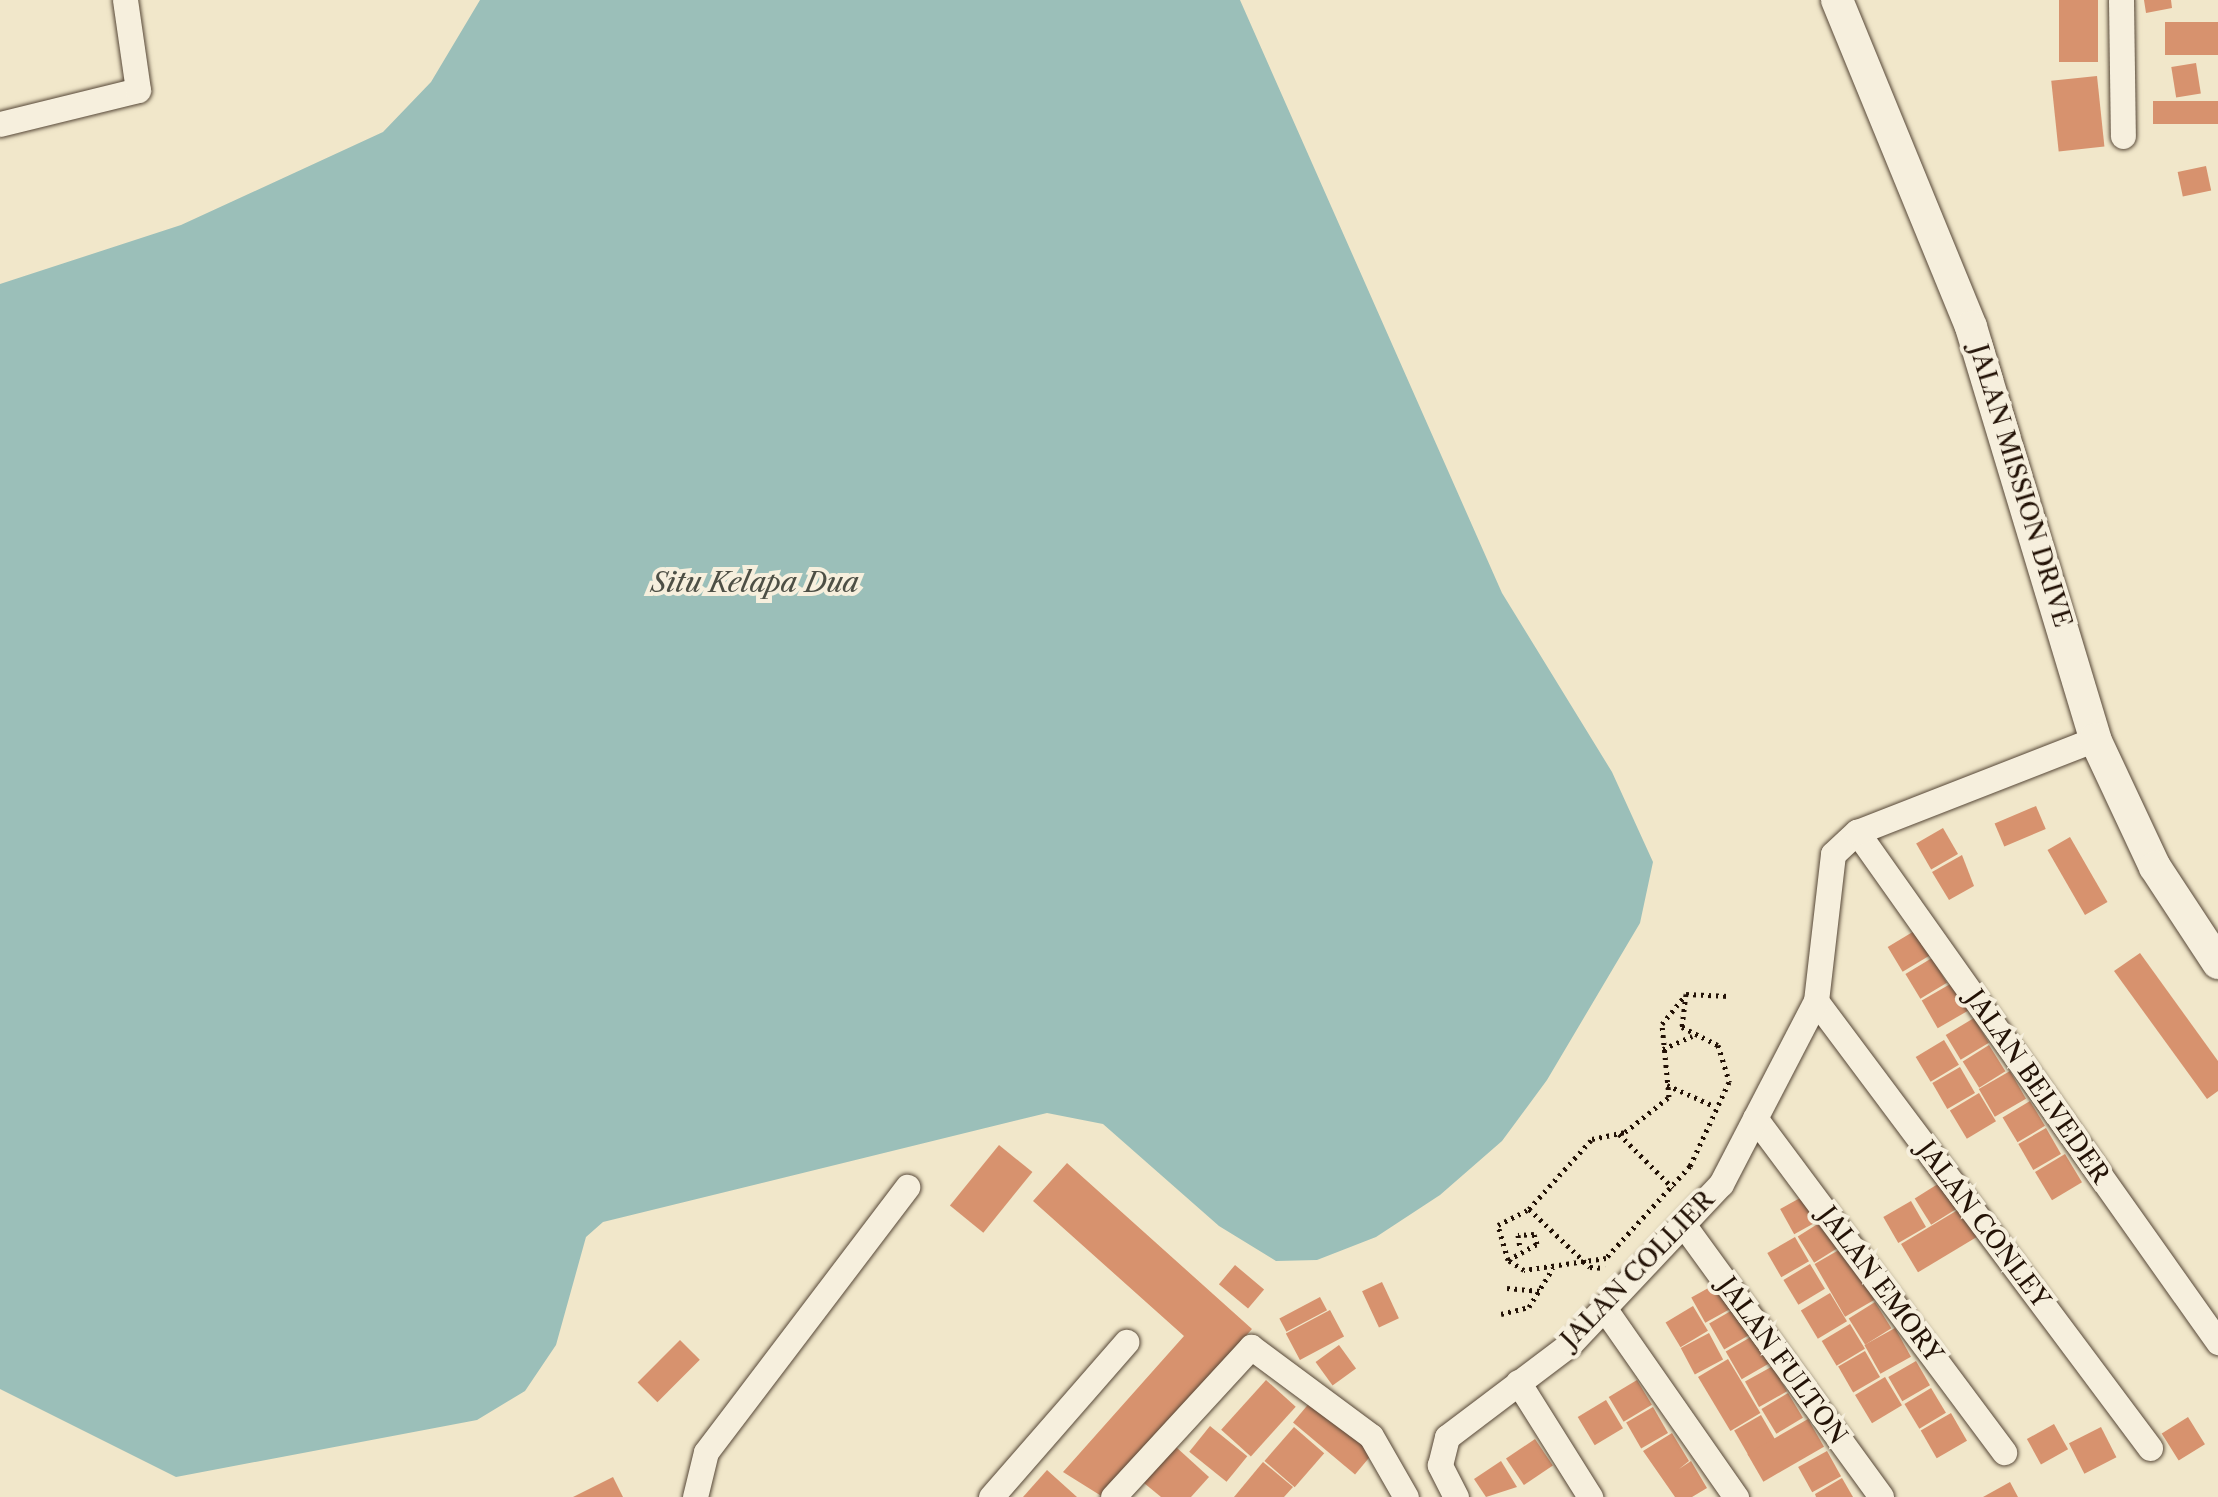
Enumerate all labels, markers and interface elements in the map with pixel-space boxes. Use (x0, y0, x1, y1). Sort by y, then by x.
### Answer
street label: JALAN MISSION DRIVE (1963, 341, 2077, 631)
water label: Situ Kelapa Dua (651, 565, 859, 599)
street label: JALAN BELVEDER (1959, 984, 2115, 1190)
street label: JALAN CONLEY (1910, 1136, 2056, 1314)
street label: JALAN COLLIER (1555, 1185, 1721, 1355)
street label: JALAN EMORY (1812, 1201, 1948, 1369)
street label: JALAN FULTON (1711, 1272, 1853, 1450)

